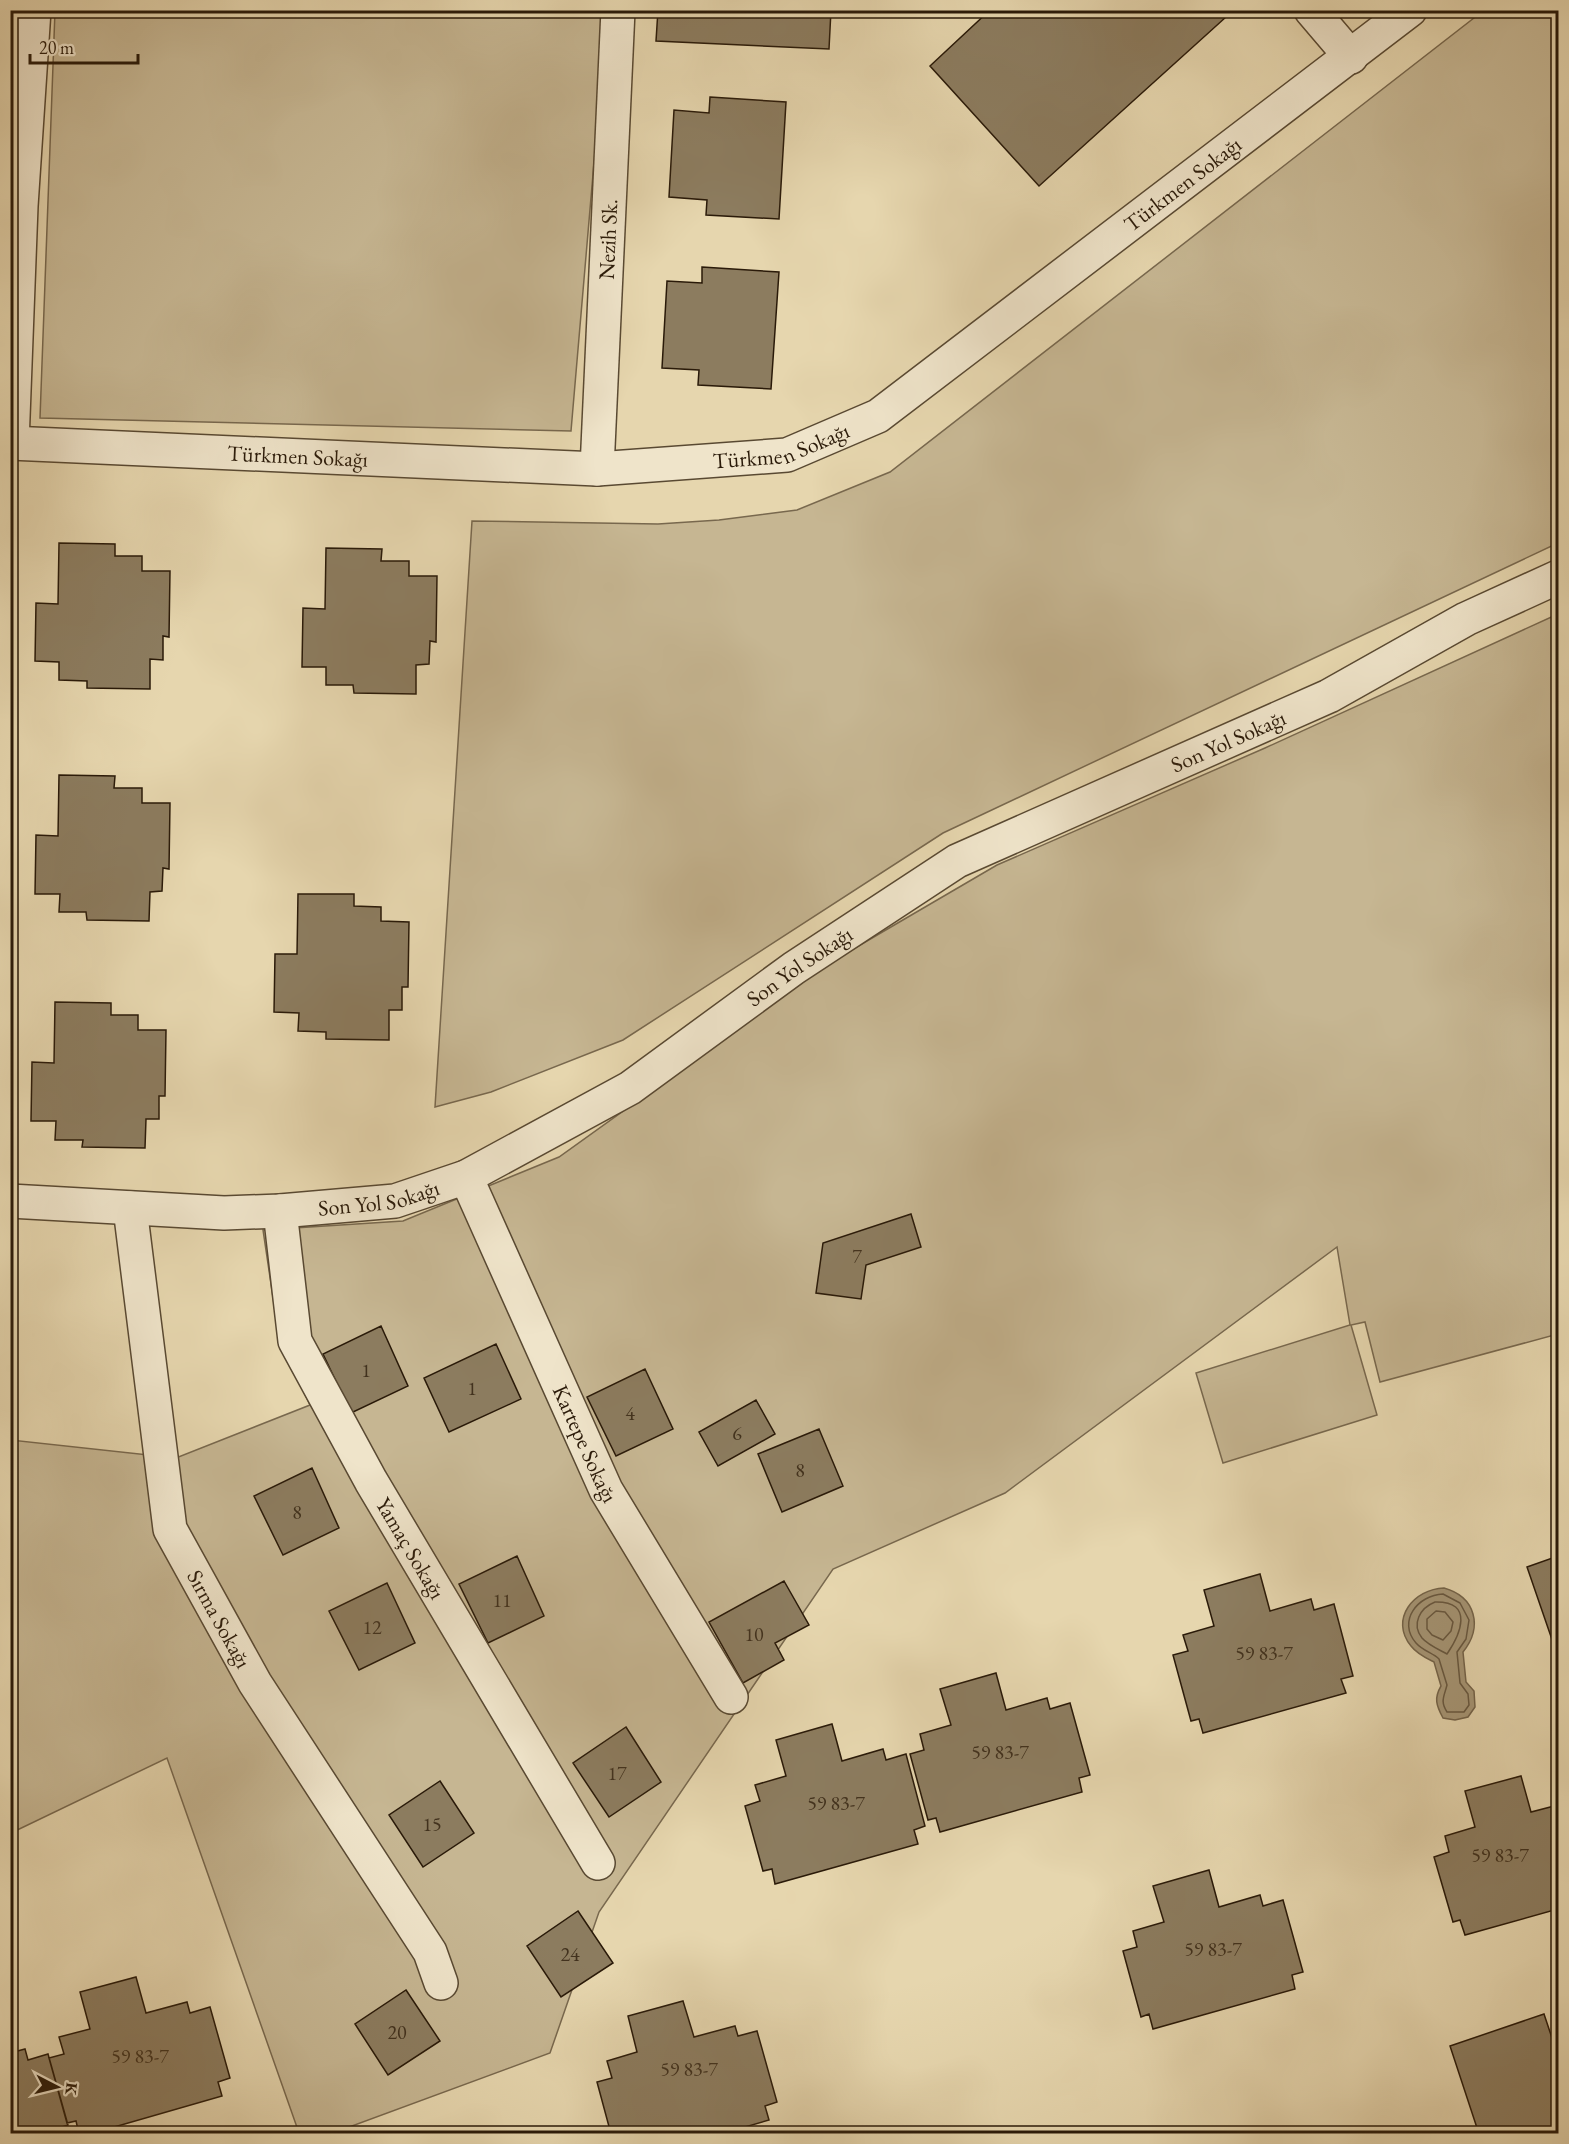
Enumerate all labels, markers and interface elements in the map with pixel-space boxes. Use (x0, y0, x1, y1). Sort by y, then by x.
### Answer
scale bar (30, 27, 138, 65)
text: 20 m (39, 36, 74, 59)
street label: Türkmen Sokağı (1118, 130, 1247, 238)
street label: Nezih Sk. (591, 198, 624, 280)
street label: Türkmen Sokağı (712, 416, 854, 475)
street label: Türkmen Sokağı (227, 438, 369, 473)
street label: Son Yol Sokağı (1166, 703, 1290, 779)
street label: Son Yol Sokağı (740, 919, 858, 1013)
street label: Son Yol Sokağı (317, 1173, 443, 1222)
house number: 7 (852, 1243, 862, 1269)
house number: 1 (361, 1357, 371, 1383)
house number: 1 (467, 1375, 477, 1401)
street label: Kartepe Sokağı (546, 1380, 625, 1508)
house number: 4 (625, 1400, 635, 1426)
house number: 6 (732, 1420, 742, 1446)
house number: 8 (795, 1457, 805, 1483)
street label: Yamaç Sokağı (369, 1492, 452, 1604)
house number: 8 (292, 1499, 302, 1525)
street label: Sırma Sokağı (181, 1564, 258, 1673)
house number: 11 (492, 1587, 512, 1613)
house number: 12 (362, 1614, 382, 1640)
house number: 10 (744, 1621, 764, 1647)
house number: 59 83-7 (1235, 1640, 1293, 1666)
house number: 59 83-7 (971, 1739, 1029, 1765)
house number: 17 (607, 1760, 627, 1786)
house number: 59 83-7 (807, 1790, 865, 1816)
house number: 15 (422, 1811, 442, 1837)
house number: 59 83-7 (1471, 1842, 1529, 1868)
house number: 59 83-7 (1184, 1936, 1242, 1962)
house number: 24 (560, 1941, 580, 1967)
house number: 20 (387, 2019, 407, 2045)
house number: 59 83-7 (111, 2043, 169, 2069)
house number: 59 83-7 (660, 2056, 718, 2082)
north arrow (27, 2057, 87, 2117)
text: K (60, 2081, 83, 2097)

